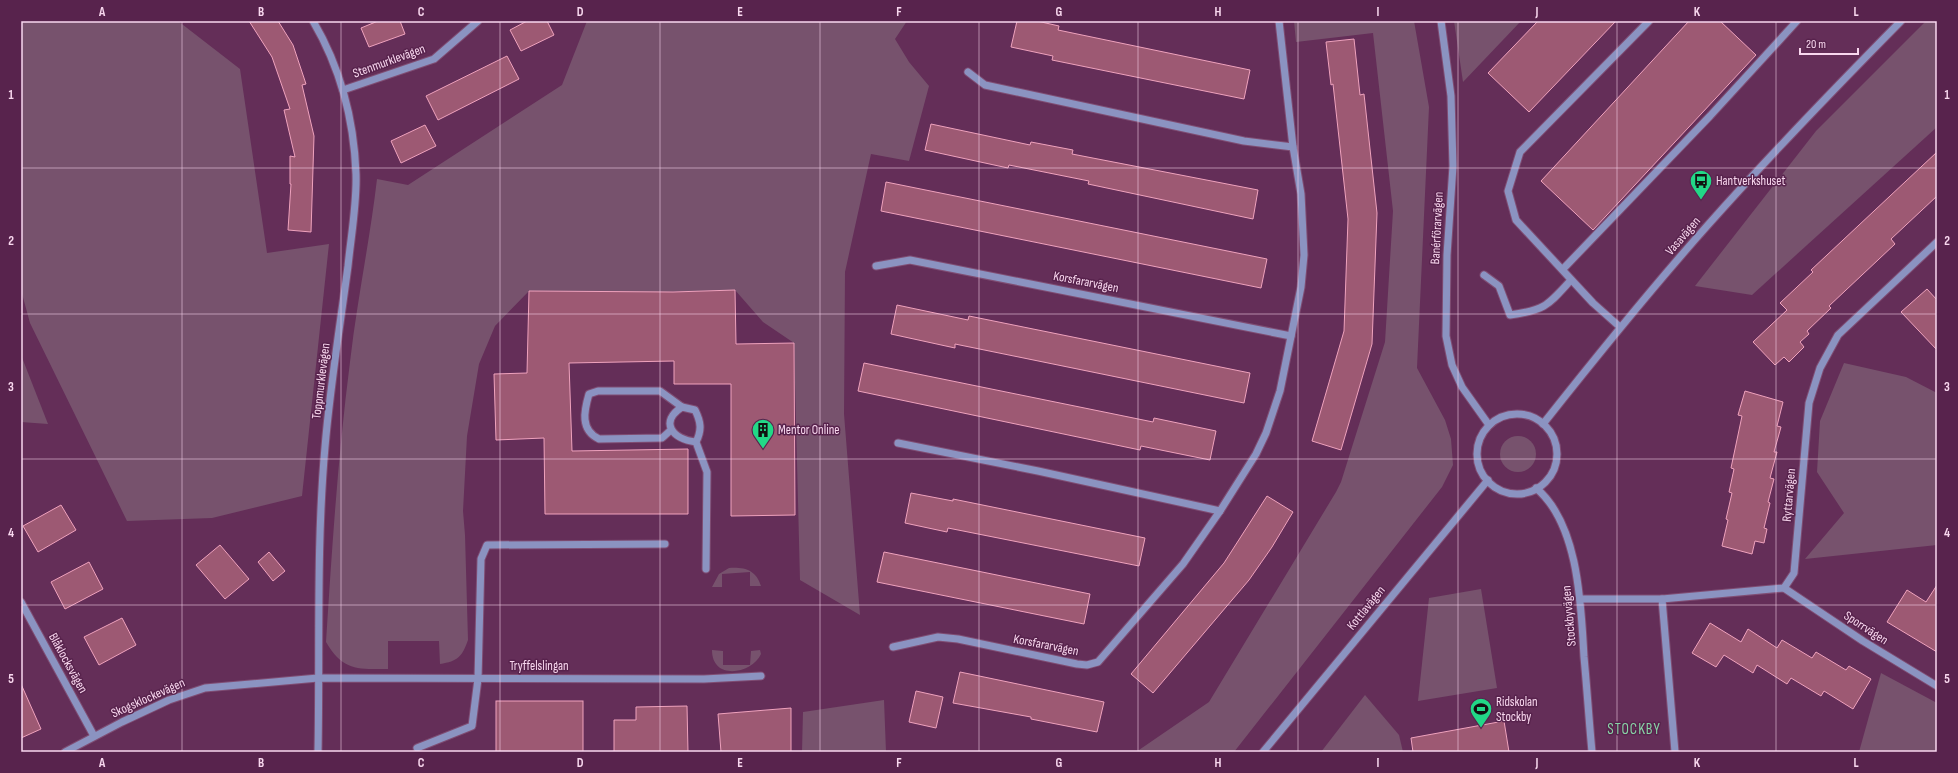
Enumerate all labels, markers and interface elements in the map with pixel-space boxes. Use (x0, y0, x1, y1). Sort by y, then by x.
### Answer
text: A (98, 4, 106, 20)
text: B (258, 4, 264, 20)
text: C (418, 4, 425, 20)
text: D (577, 4, 584, 20)
text: E (737, 4, 743, 20)
text: F (896, 4, 902, 20)
text: G (1056, 4, 1063, 20)
text: H (1215, 4, 1222, 20)
text: I (1377, 4, 1380, 20)
text: J (1535, 4, 1539, 20)
text: K (1694, 4, 1701, 20)
text: L (1853, 4, 1859, 20)
scale bar (1800, 30, 1858, 56)
text: 20 m (1806, 37, 1826, 52)
street label: Stenmurklevägen (351, 40, 427, 82)
text: 1 (8, 87, 14, 103)
text: 1 (1944, 87, 1950, 103)
bus stop icon: Hantverkshuset (1688, 168, 1714, 201)
place label: Hantverkshuset (1716, 173, 1785, 189)
street label: Banérförarvägen (1427, 191, 1447, 265)
street label: Vasavägen (1662, 213, 1704, 259)
text: 2 (8, 233, 14, 249)
text: 2 (1944, 233, 1950, 249)
street label: Korsfararvägen (1052, 268, 1120, 296)
street label: Toppmurklevägen (308, 342, 334, 420)
text: 3 (8, 379, 14, 395)
text: 3 (1944, 379, 1950, 395)
building icon: Mentor Online (750, 417, 776, 450)
place label: Mentor Online (778, 422, 840, 438)
street label: Ryttarvägen (1779, 468, 1799, 522)
text: 4 (8, 525, 14, 541)
text: 4 (1944, 525, 1950, 541)
street label: Kottlavägen (1343, 583, 1389, 633)
street label: Stockbyvägen (1558, 585, 1580, 647)
street label: Sporrvägen (1841, 608, 1891, 648)
street label: Blåklocksvägen (45, 630, 91, 696)
street label: Korsfararvägen (1012, 631, 1080, 659)
street label: Tryffelslingan (509, 658, 569, 674)
text: 5 (8, 671, 14, 687)
text: 5 (1944, 671, 1950, 687)
street label: Skogsklockevägen (109, 675, 187, 721)
place label: Ridskolan Stockby (1496, 694, 1538, 725)
sports icon: Ridskolan Stockby (1468, 696, 1494, 729)
district label: STOCKBY (1607, 720, 1661, 739)
text: A (98, 755, 106, 771)
text: B (258, 755, 264, 771)
text: C (418, 755, 425, 771)
text: D (577, 755, 584, 771)
text: E (737, 755, 743, 771)
text: F (896, 755, 902, 771)
text: G (1056, 755, 1063, 771)
text: H (1215, 755, 1222, 771)
text: I (1377, 755, 1380, 771)
text: J (1535, 755, 1539, 771)
text: K (1694, 755, 1701, 771)
text: L (1853, 755, 1859, 771)

